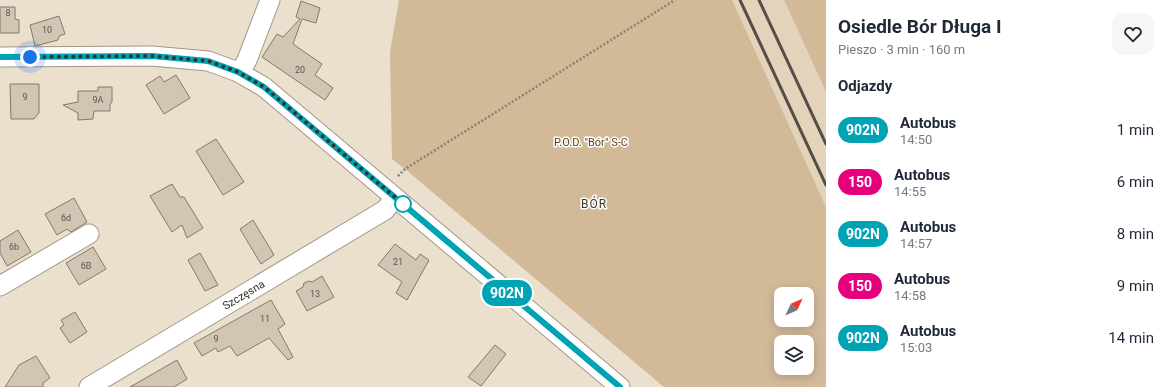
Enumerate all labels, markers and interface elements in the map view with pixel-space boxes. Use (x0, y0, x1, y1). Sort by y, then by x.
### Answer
house number: 8 (5, 8, 11, 18)
button: heart (1112, 13, 1154, 55)
text: Osiedle Bór Długa I (838, 15, 1002, 38)
house number: 10 (42, 25, 52, 35)
text: Pieszo · 3 min · 160 m (838, 42, 965, 57)
your location (20, 47, 40, 67)
house number: 20 (295, 65, 305, 75)
text: Odjazdy (838, 77, 892, 95)
house number: 9 (22, 92, 28, 102)
house number: 9A (93, 95, 104, 105)
text: Autobus (900, 114, 956, 132)
text: 1 min (1117, 121, 1154, 139)
text: 902N (846, 122, 880, 138)
text: 14:50 (900, 132, 932, 147)
park label: P.O.D. "Bór" S-C (554, 136, 628, 149)
text: Autobus (894, 166, 950, 184)
text: 6 min (1117, 173, 1154, 191)
text: 150 (848, 174, 872, 190)
text: 14:55 (894, 184, 926, 199)
unlabelled marker (394, 195, 412, 213)
district label: BÓR (581, 196, 607, 211)
house number: 6d (61, 213, 71, 223)
text: Autobus (900, 218, 956, 236)
text: 8 min (1117, 225, 1154, 243)
text: 902N (846, 226, 880, 242)
text: 14:57 (900, 236, 932, 251)
house number: 6b (9, 242, 19, 252)
house number: 21 (393, 257, 403, 267)
house number: 6B (81, 261, 92, 271)
text: Autobus (894, 270, 950, 288)
street label: Szczęsna (220, 277, 267, 312)
text: 9 min (1117, 277, 1154, 295)
text: 150 (848, 278, 872, 294)
line badge: 902N (479, 280, 535, 306)
text: 902N (490, 285, 524, 301)
north arrow (774, 287, 814, 327)
map controls (774, 287, 814, 375)
text: 14:58 (894, 288, 926, 303)
house number: 13 (310, 289, 320, 299)
house number: 11 (260, 314, 270, 324)
text: Autobus (900, 322, 956, 340)
text: 14 min (1108, 329, 1154, 347)
text: 902N (846, 330, 880, 346)
house number: 9 (213, 334, 219, 344)
button: layers (774, 335, 814, 375)
text: 15:03 (900, 340, 932, 355)

